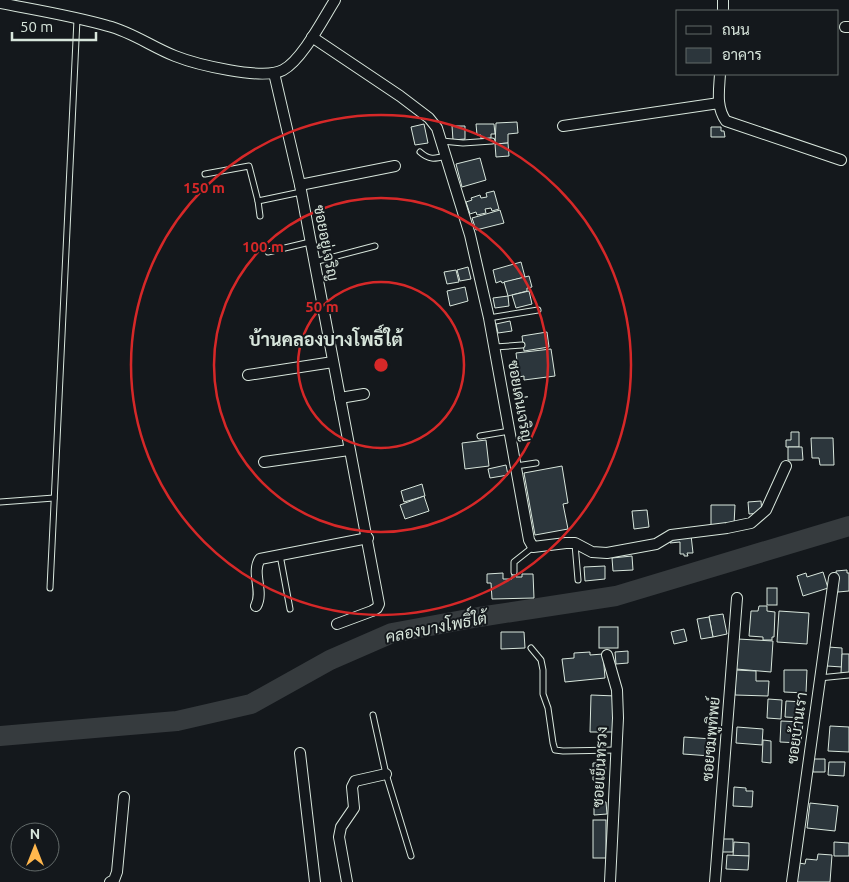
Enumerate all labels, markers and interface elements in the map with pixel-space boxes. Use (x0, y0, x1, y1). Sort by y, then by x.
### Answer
scale bar (12, 10, 96, 42)
legend (676, 10, 839, 75)
text: 50 m (20, 18, 53, 35)
text: ถนน (722, 21, 750, 38)
text: อาคาร (722, 46, 762, 63)
text: 150 m (183, 179, 225, 196)
street label: ซอยอยู่เจริญ (309, 203, 343, 283)
text: 100 m (242, 238, 284, 255)
text: 50 m (305, 298, 339, 315)
district label: บ้านคลองบางโพธิ์ใต้ (249, 324, 404, 349)
centre of rings (372, 356, 390, 374)
street label: ซอยเด่นเจริญ (504, 359, 537, 443)
water label: คลองบางโพธิ์ใต้ (383, 603, 491, 646)
street label: ซอยบ้านเรา (782, 691, 810, 765)
street label: ซอยชมพูทิพย์ (697, 696, 725, 782)
street label: ซอยเย็นทรวง (587, 726, 610, 808)
north arrow (10, 822, 60, 872)
text: N (30, 826, 40, 842)

